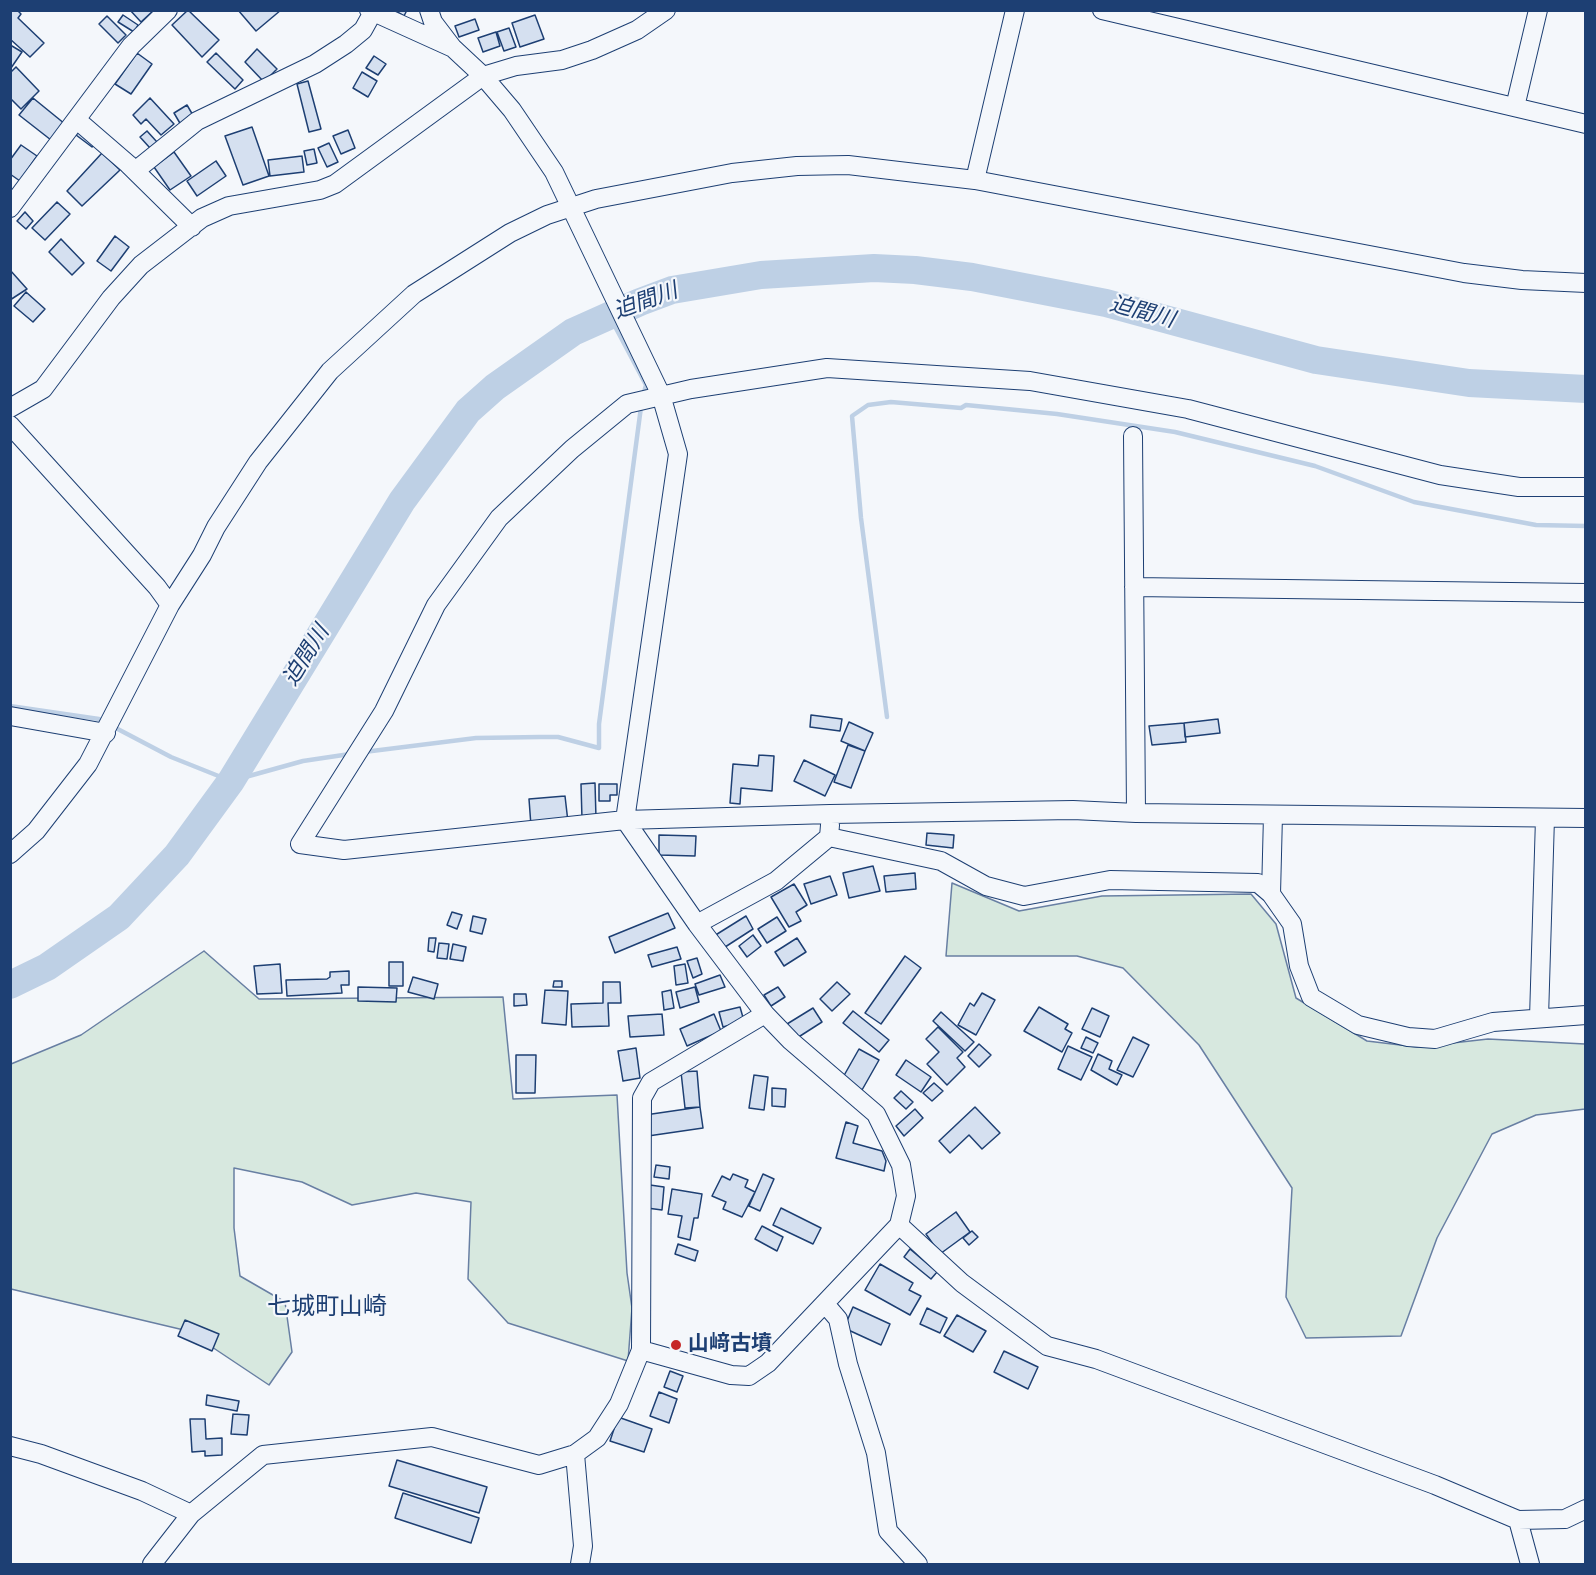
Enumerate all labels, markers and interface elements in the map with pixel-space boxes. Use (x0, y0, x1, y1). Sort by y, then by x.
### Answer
water label: 迫間川 (610, 278, 682, 326)
water label: 迫間川 (1107, 292, 1177, 334)
water label: 迫間川 (278, 621, 336, 691)
district label: 七城町山崎 (267, 1294, 387, 1322)
place label: 山﨑古墳 (688, 1332, 772, 1358)
marker: 山﨑古墳 (669, 1338, 683, 1352)

